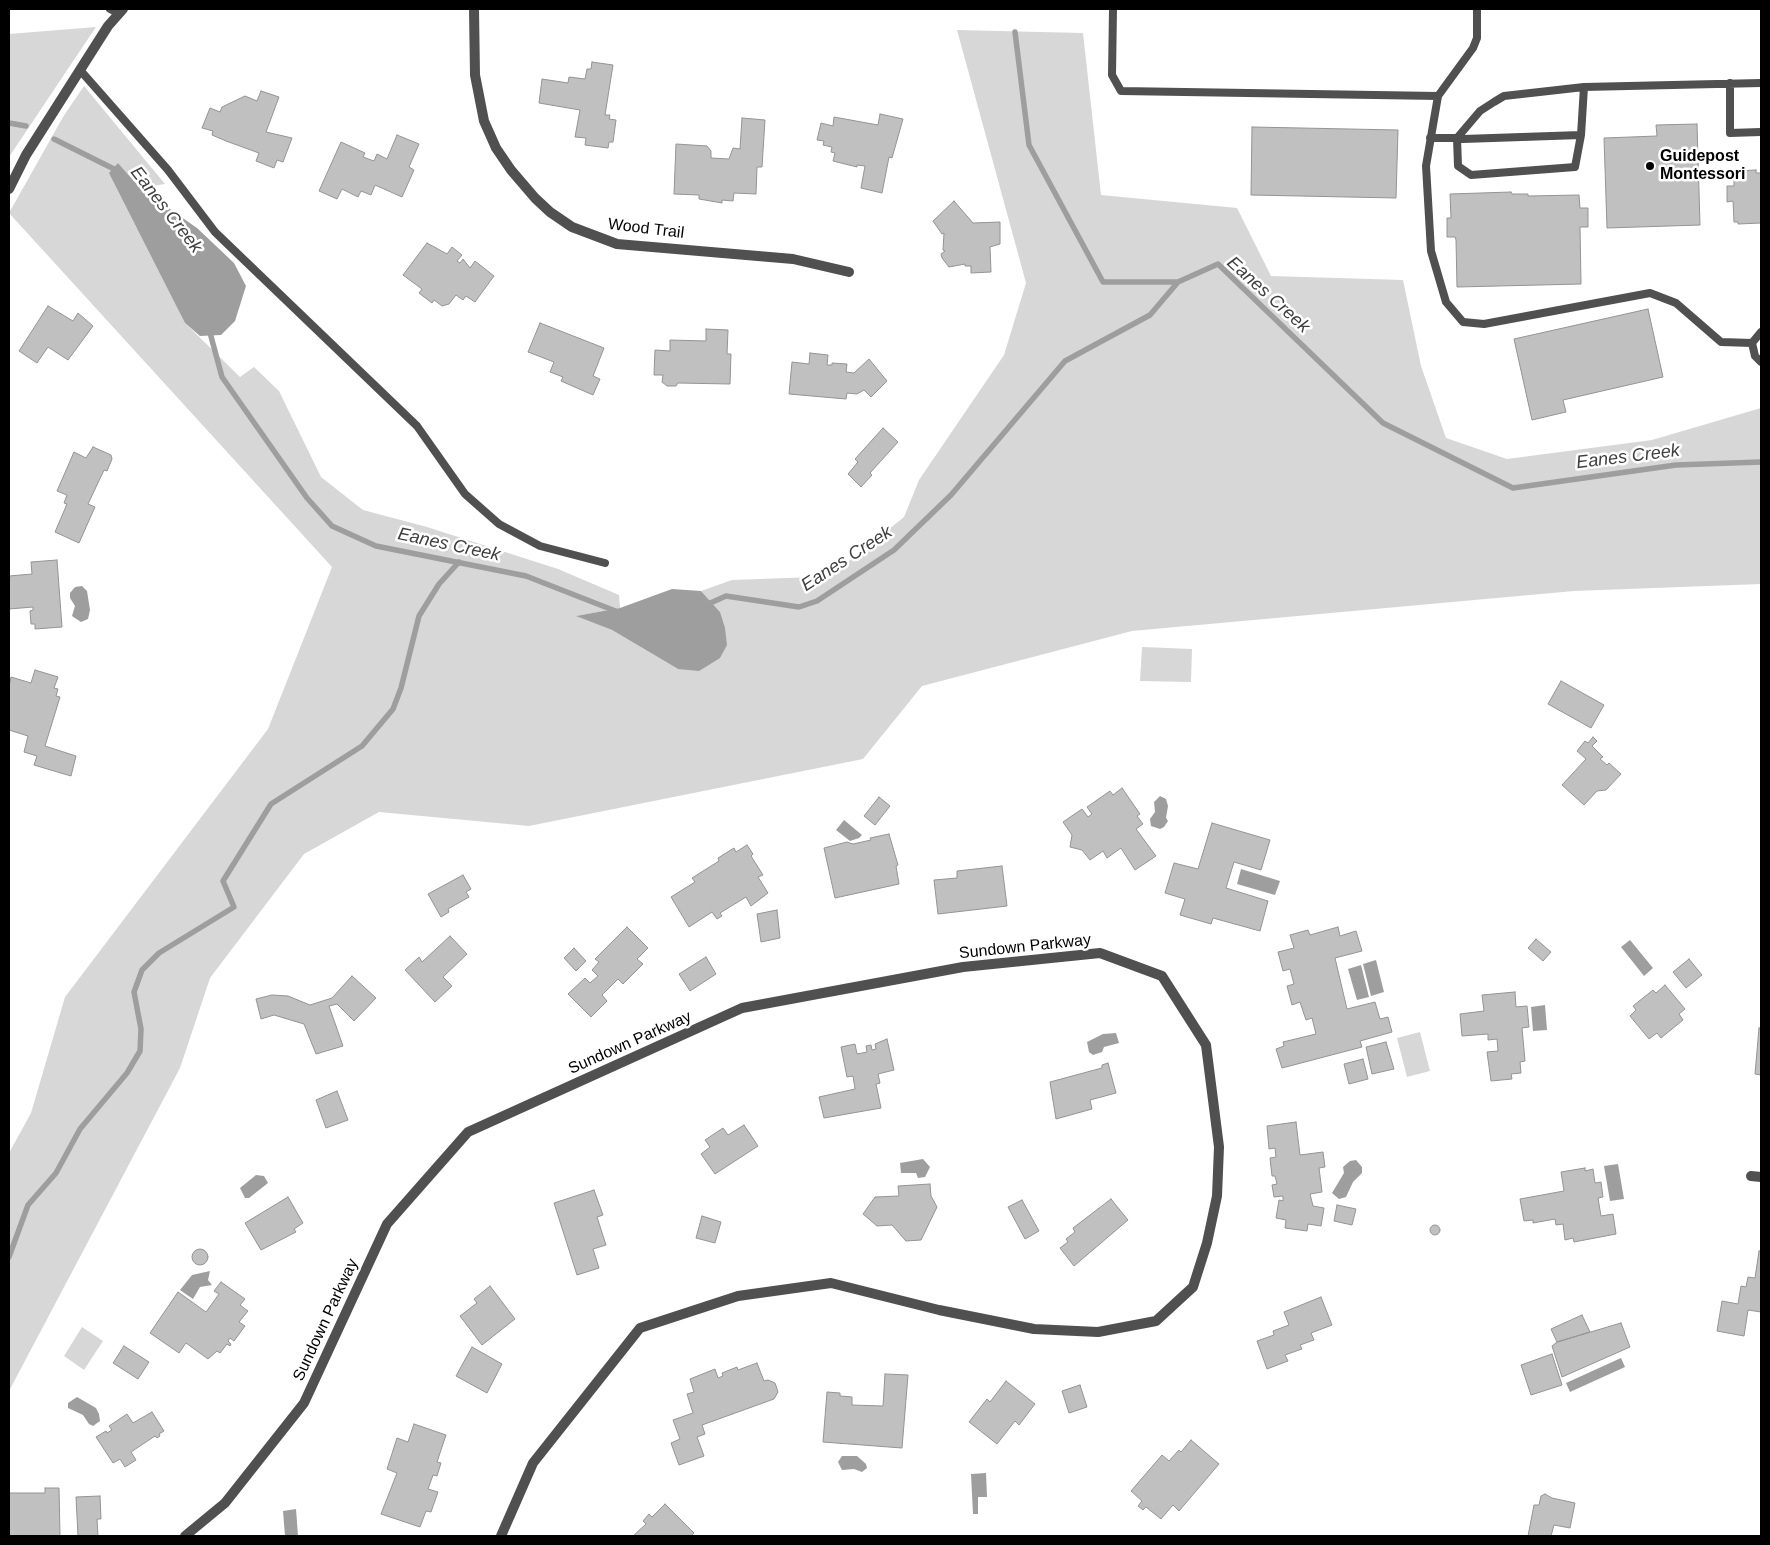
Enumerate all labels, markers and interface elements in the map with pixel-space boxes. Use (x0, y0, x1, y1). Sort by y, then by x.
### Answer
place label: Guidepost Montessori (1660, 147, 1745, 185)
marker: Guidepost Montessori (1644, 160, 1656, 172)
water label: Eanes Creek (125, 162, 207, 258)
street label: Wood Trail (607, 215, 685, 243)
water label: Eanes Creek (1222, 252, 1314, 338)
water label: Eanes Creek (1575, 440, 1681, 474)
water label: Eanes Creek (797, 522, 897, 596)
water label: Eanes Creek (396, 524, 502, 566)
street label: Sundown Parkway (958, 931, 1092, 963)
street label: Sundown Parkway (566, 1007, 694, 1079)
street label: Sundown Parkway (289, 1256, 363, 1384)

